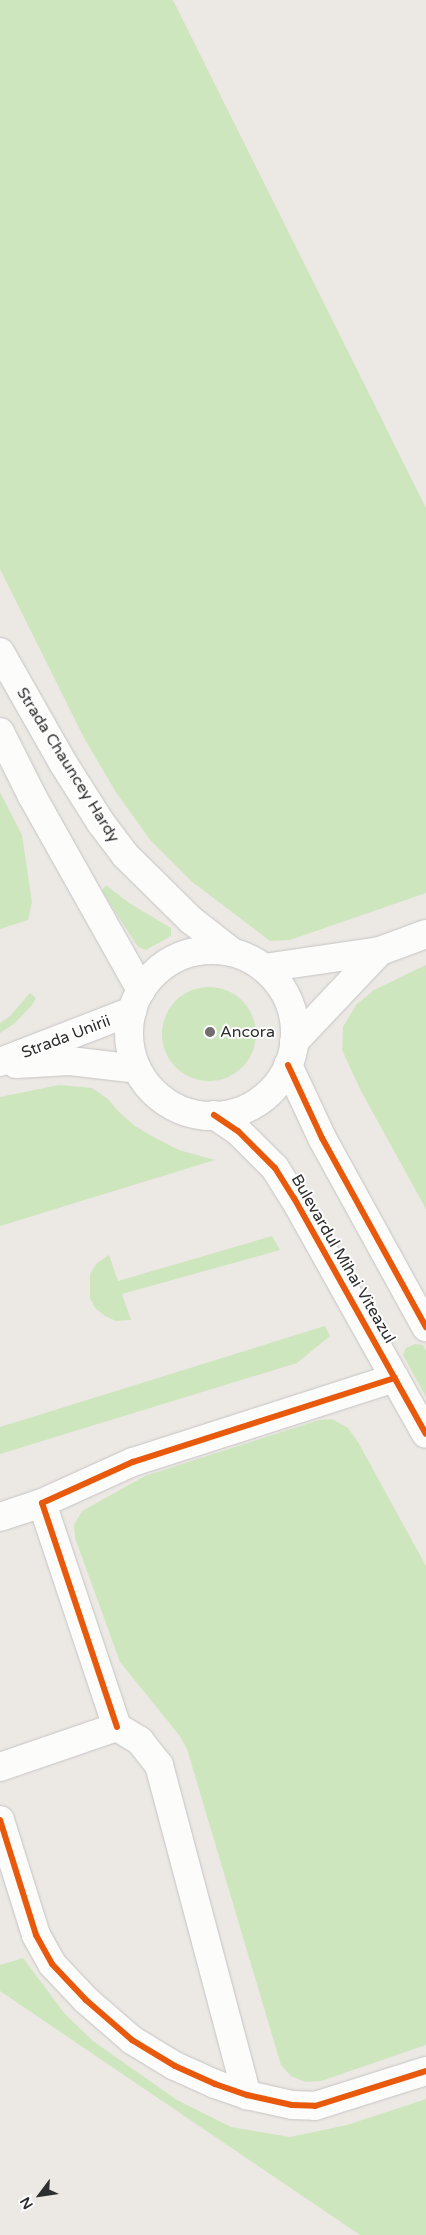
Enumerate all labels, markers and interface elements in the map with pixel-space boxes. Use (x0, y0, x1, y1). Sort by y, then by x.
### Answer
street label: Strada Chauncey Hardy (12, 684, 124, 846)
street label: Strada Unirii (19, 1011, 113, 1063)
place label: Ancora (220, 1022, 275, 1042)
marker: Ancora (204, 1026, 216, 1038)
street label: Bulevardul Mihai Viteazul (287, 1171, 399, 1347)
north arrow (15, 2170, 65, 2220)
text: N (17, 2194, 37, 2212)

